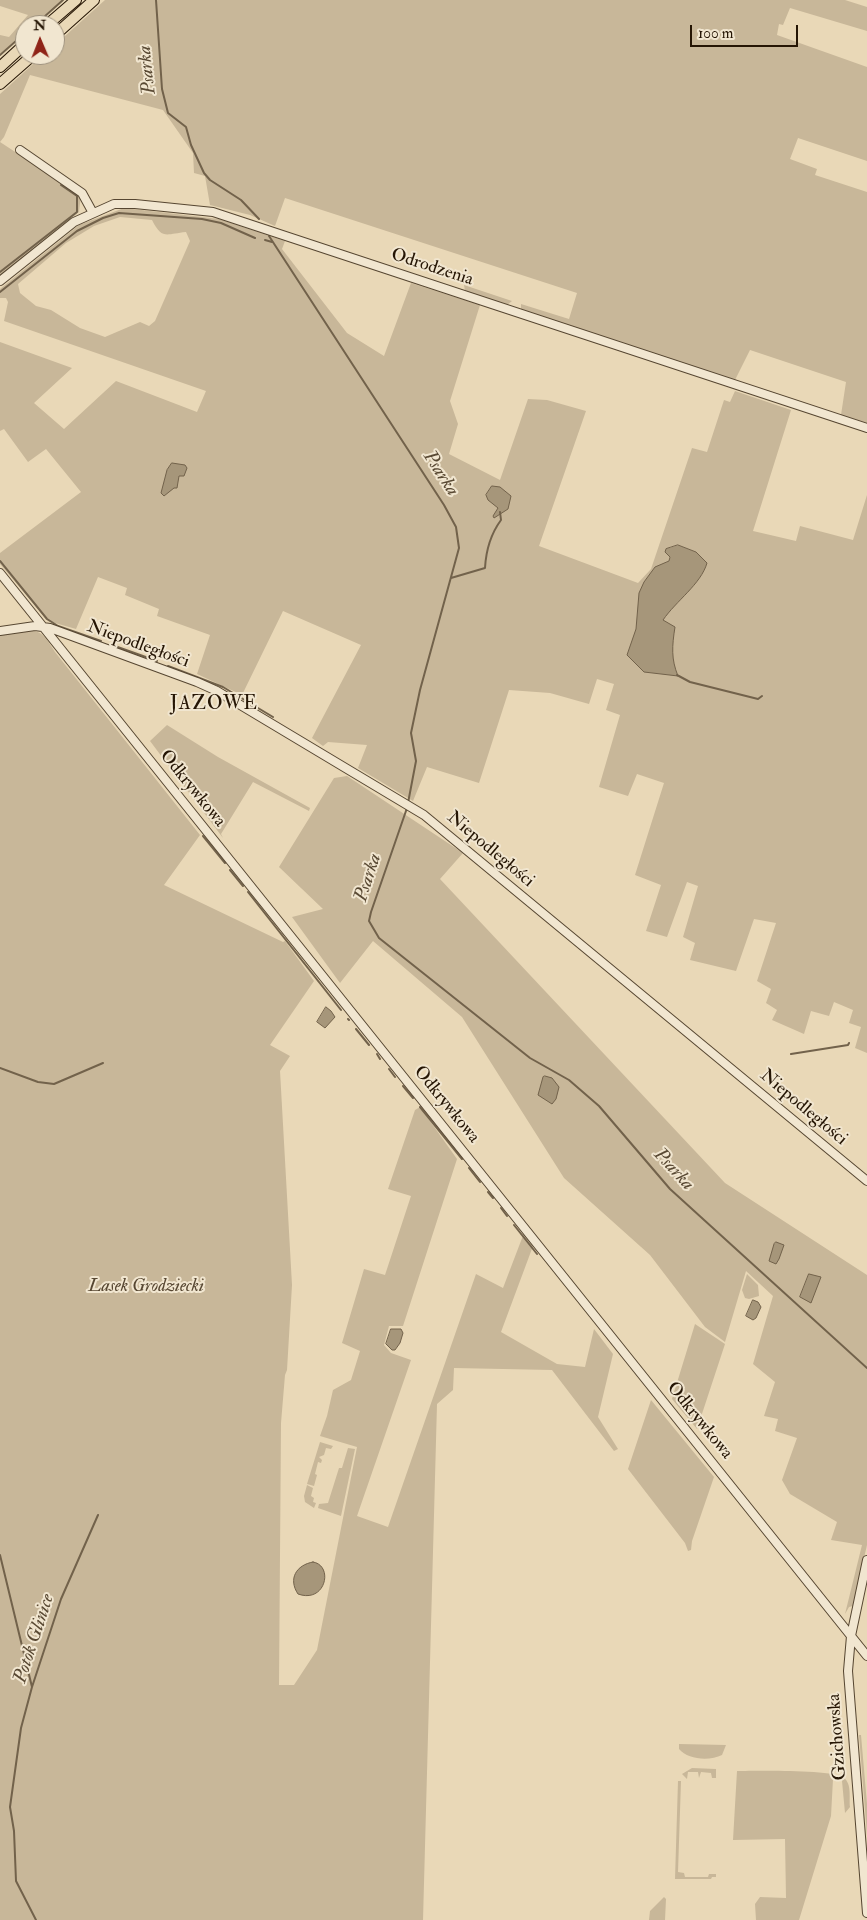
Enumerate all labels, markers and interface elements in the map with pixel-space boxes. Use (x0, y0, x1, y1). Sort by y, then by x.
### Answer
north arrow (15, 15, 65, 65)
scale bar (692, 15, 800, 47)
text: N (33, 17, 46, 34)
text: 100 m (698, 24, 733, 43)
water label: Psarka (134, 44, 162, 96)
street label: Odrodzenia (388, 245, 476, 291)
water label: Psarka (417, 447, 463, 501)
street label: Niepodległości (84, 617, 192, 673)
district label: JAZOWE (169, 694, 259, 716)
street label: Odkrywkowa (154, 746, 230, 832)
street label: Niepodległości (442, 807, 538, 893)
water label: Psarka (351, 851, 387, 905)
street label: Odkrywkowa (408, 1062, 484, 1148)
street label: Niepodległości (755, 1065, 851, 1151)
water label: Psarka (648, 1144, 698, 1196)
park label: Lasek Grodziecki (88, 1276, 204, 1298)
street label: Odkrywkowa (661, 1378, 737, 1464)
water label: Potok Glinice (10, 1592, 60, 1686)
street label: Gzichowska (824, 1693, 852, 1781)

